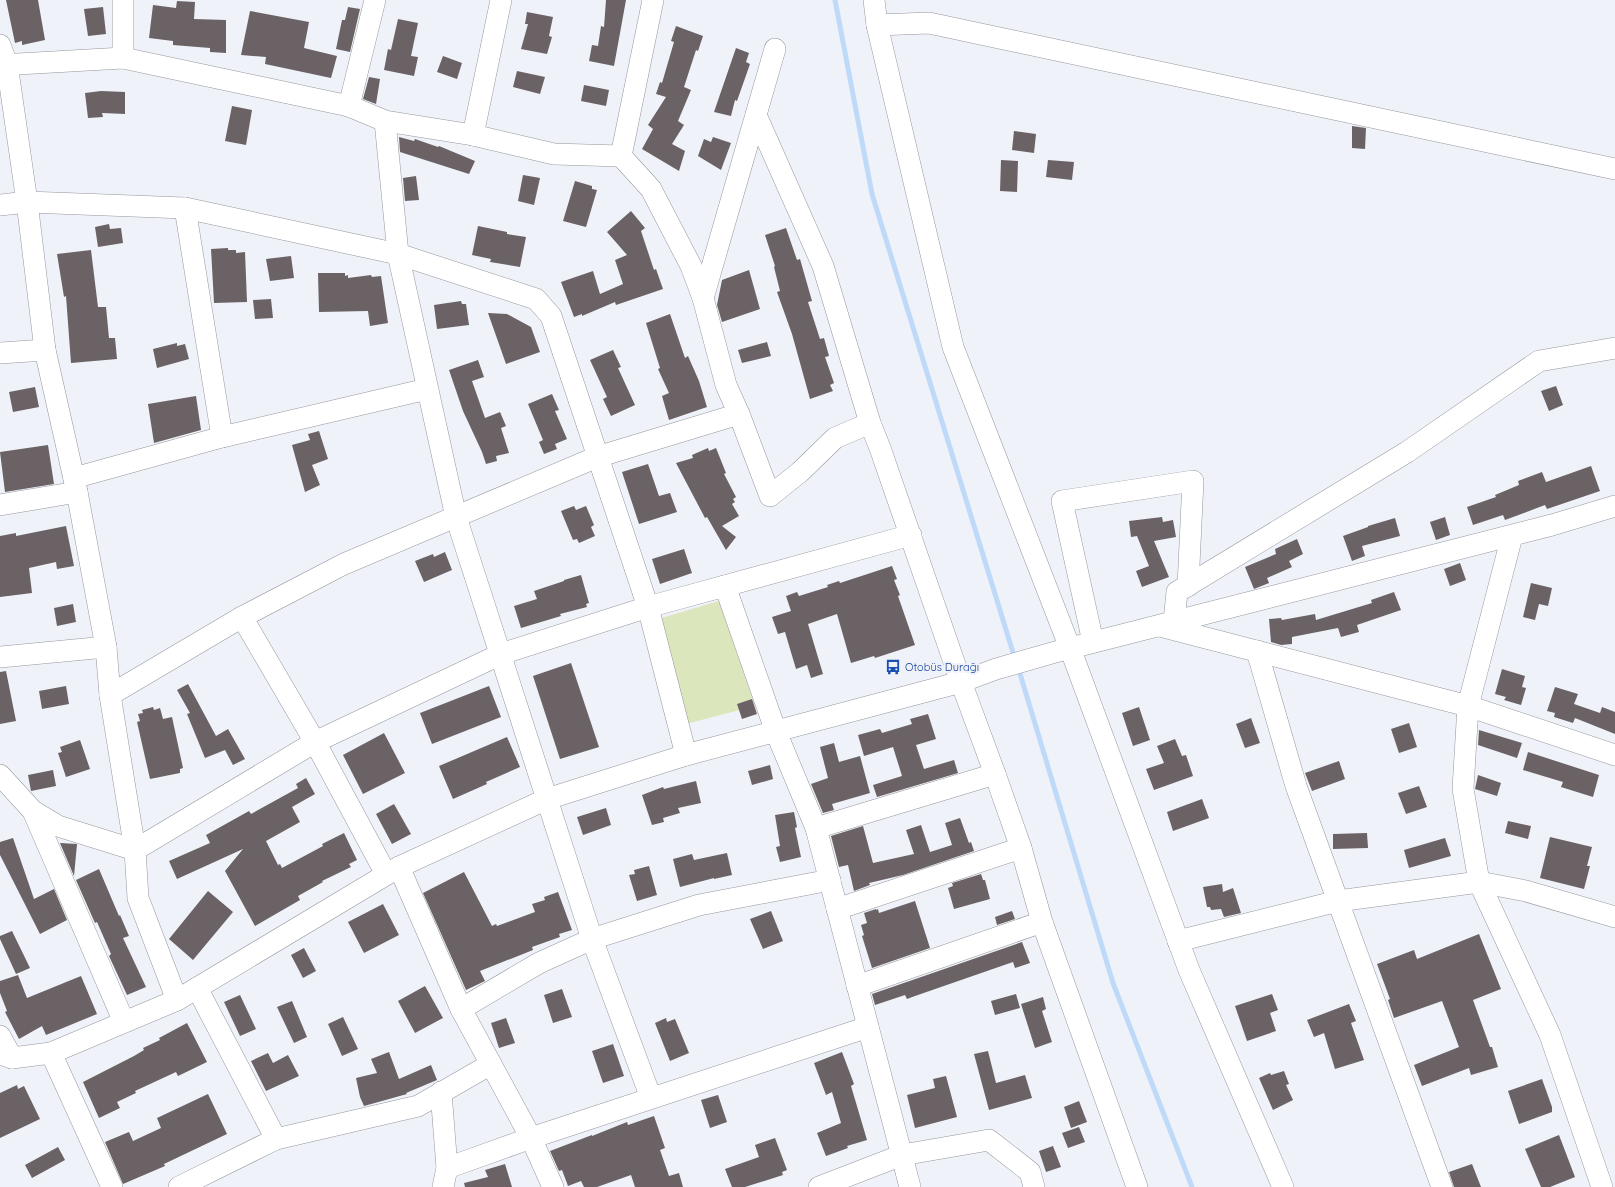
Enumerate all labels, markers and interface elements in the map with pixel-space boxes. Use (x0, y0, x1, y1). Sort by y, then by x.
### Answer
bus stop icon: Otobüs Durağı (884, 658, 902, 676)
place label: Otobüs Durağı (905, 660, 979, 674)

